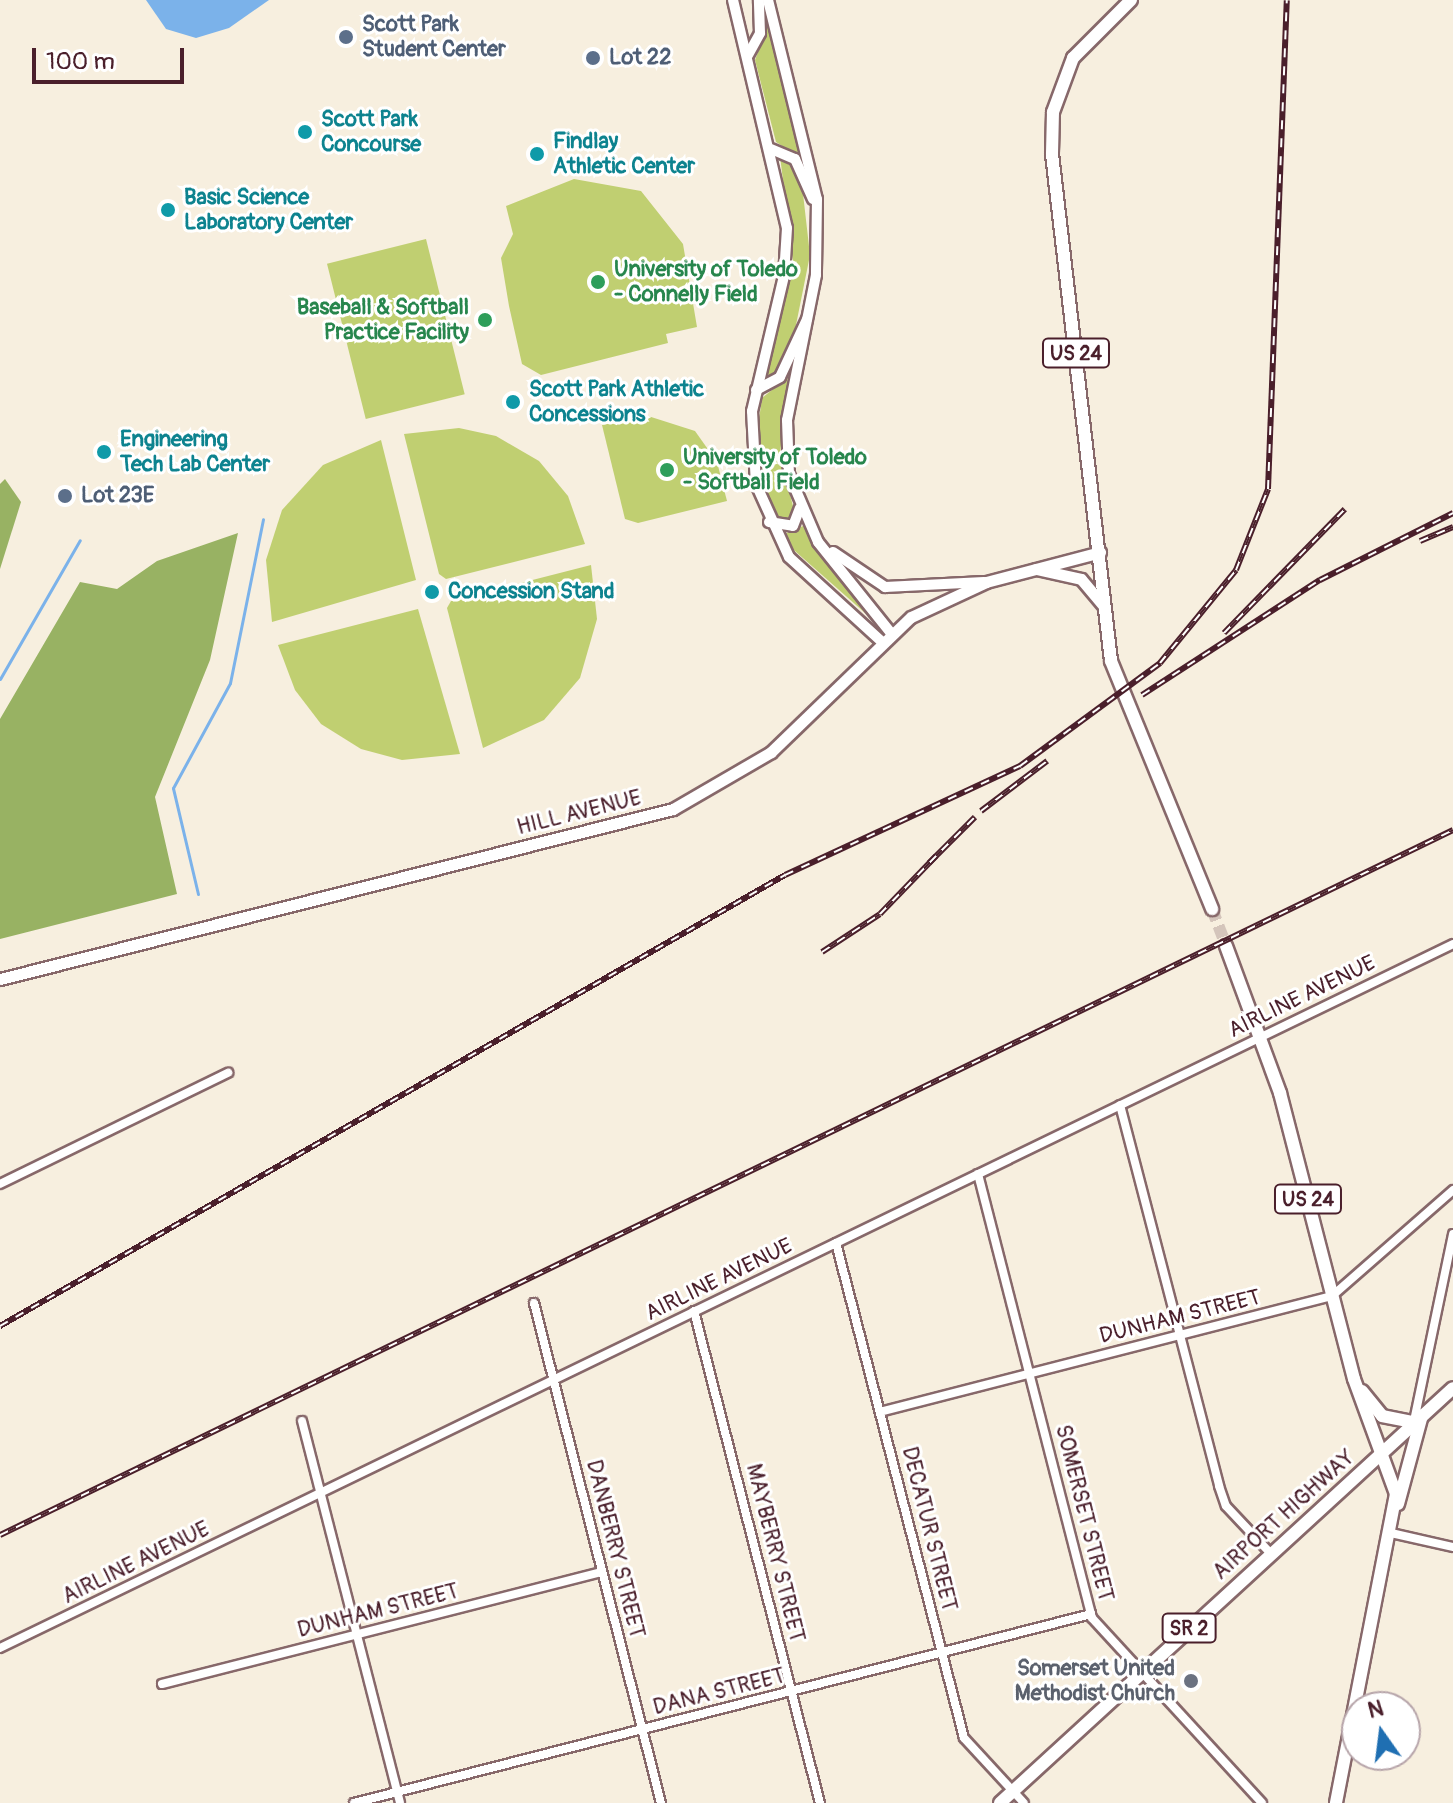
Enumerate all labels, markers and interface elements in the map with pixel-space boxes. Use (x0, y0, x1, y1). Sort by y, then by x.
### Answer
place label: Scott Park Student Center (362, 11, 506, 62)
marker: Scott Park Student Center (337, 28, 355, 46)
scale bar (36, 32, 188, 82)
place label: Lot 22 (609, 45, 671, 71)
text: 100 m (46, 47, 115, 76)
marker: Lot 22 (584, 49, 602, 67)
place label: Scott Park Concourse (321, 106, 421, 158)
marker: Scott Park Concourse (296, 123, 314, 141)
place label: Findlay Athletic Center (553, 128, 695, 180)
marker: Findlay Athletic Center (528, 145, 546, 163)
place label: Basic Science Laboratory Center (184, 184, 353, 236)
marker: Basic Science Laboratory Center (159, 201, 177, 219)
place label: University of Toledo - Connelly Field (614, 256, 798, 308)
marker: University of Toledo - Connelly Field (589, 273, 607, 291)
place label: Baseball & Softball Practice Facility (297, 294, 469, 346)
marker: Baseball & Softball Practice Facility (476, 311, 494, 329)
road number: US 24 (1040, 337, 1112, 369)
place label: Scott Park Athletic Concessions (529, 376, 704, 428)
marker: Scott Park Athletic Concessions (504, 393, 522, 411)
place label: Engineering Tech Lab Center (120, 426, 270, 478)
marker: Engineering Tech Lab Center (95, 443, 113, 461)
place label: University of Toledo - Softball Field (683, 444, 867, 496)
marker: University of Toledo - Softball Field (658, 461, 676, 479)
place label: Lot 23E (81, 483, 154, 509)
marker: Lot 23E (56, 487, 74, 505)
place label: Concession Stand (448, 579, 615, 605)
marker: Concession Stand (423, 583, 441, 601)
street label: HILL AVENUE (514, 785, 644, 841)
street label: AIRLINE AVENUE (1224, 950, 1380, 1044)
road number: US 24 (1272, 1183, 1344, 1215)
street label: AIRLINE AVENUE (641, 1233, 797, 1327)
street label: DUNHAM STREET (1097, 1284, 1263, 1350)
street label: SOMERSET STREET (1049, 1422, 1119, 1604)
street label: DECATUR STREET (896, 1444, 962, 1614)
street label: AIRPORT HIGHWAY (1208, 1444, 1360, 1586)
street label: DANBERRY STREET (580, 1457, 650, 1641)
street label: MAYBERRY STREET (740, 1461, 810, 1645)
street label: AIRLINE AVENUE (58, 1516, 214, 1610)
street label: DUNHAM STREET (295, 1578, 461, 1644)
road number: SR 2 (1161, 1612, 1217, 1644)
place label: Somerset United Methodist Church (1015, 1655, 1175, 1706)
street label: DANA STREET (650, 1663, 788, 1721)
marker: Somerset United Methodist Church (1182, 1672, 1200, 1690)
north arrow (1341, 1691, 1421, 1771)
text: N (1365, 1694, 1386, 1725)

